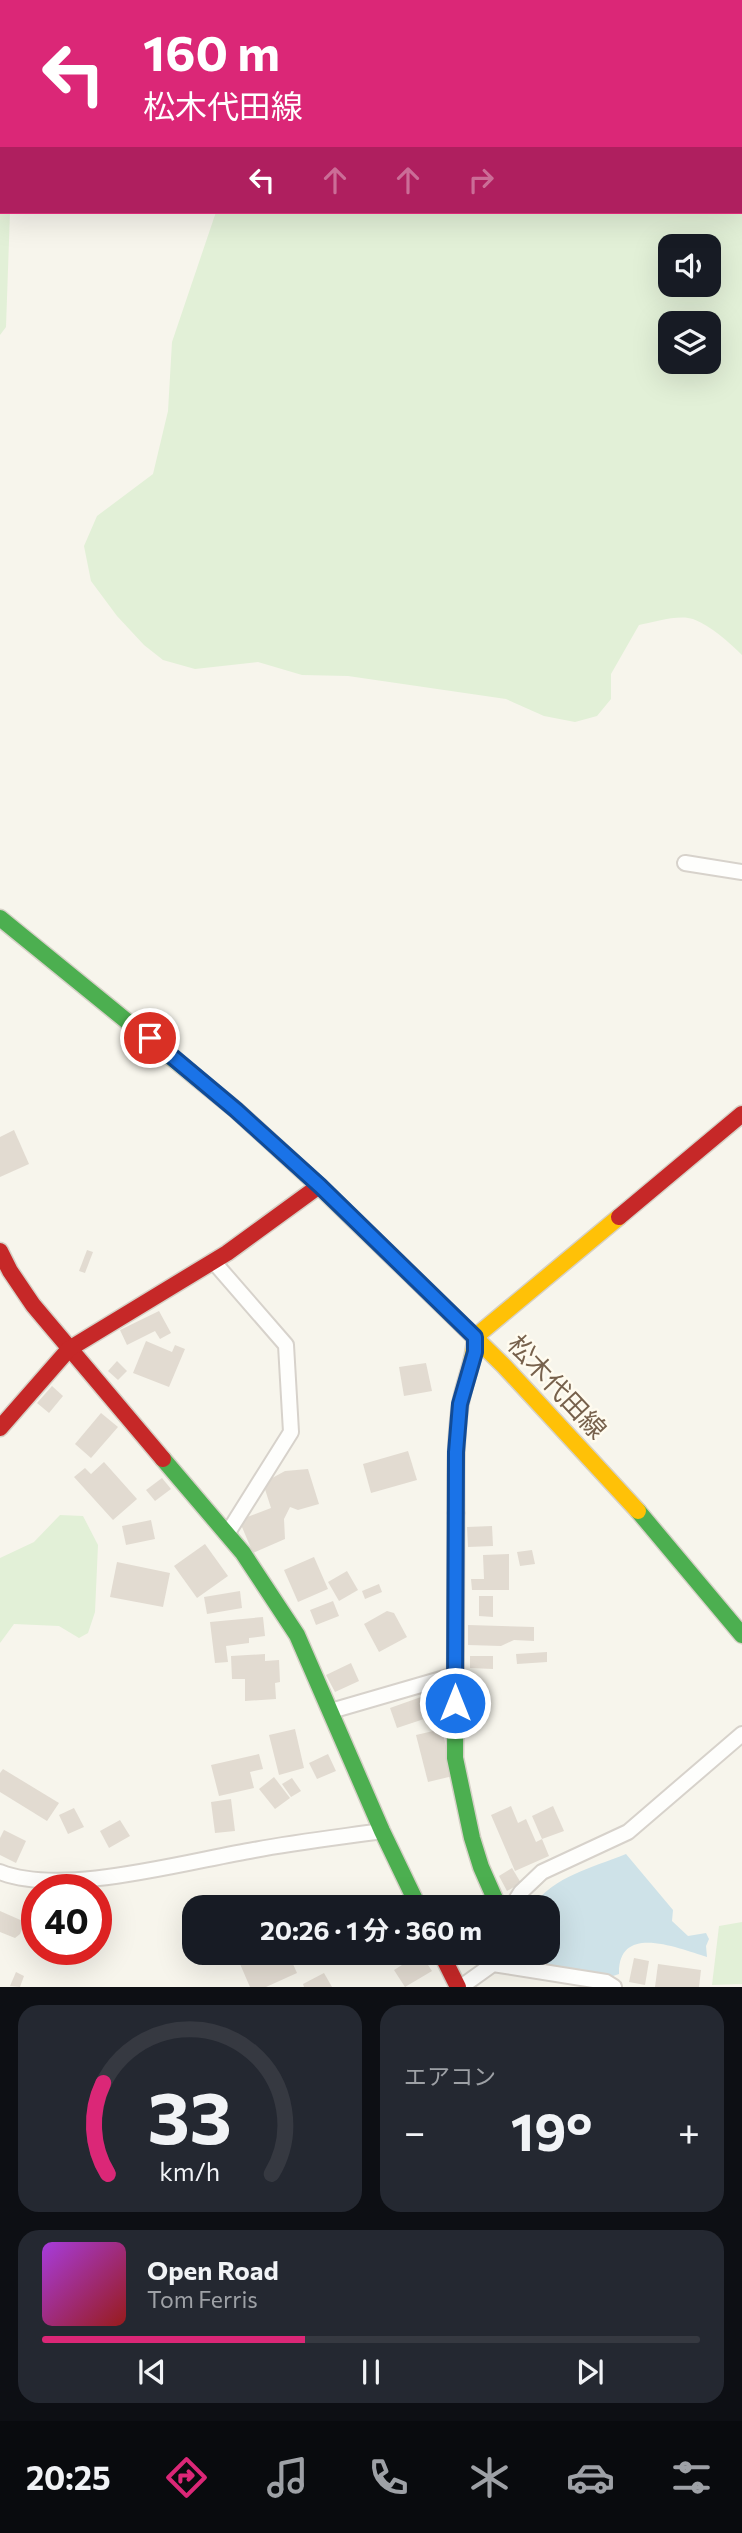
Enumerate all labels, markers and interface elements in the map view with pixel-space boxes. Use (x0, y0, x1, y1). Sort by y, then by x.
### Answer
text: 160 m (143, 21, 280, 81)
icon: left (28, 28, 119, 119)
text: 松木代田線 (143, 85, 303, 125)
icon: left (243, 161, 281, 199)
icon: ahead (316, 161, 354, 199)
icon: ahead (389, 161, 427, 199)
icon: right (462, 161, 500, 199)
map controls (658, 234, 721, 374)
button: sound (658, 234, 721, 297)
button: layers (658, 311, 721, 374)
pin (120, 1008, 180, 1068)
icon: arrive (131, 1019, 169, 1057)
street label: 松木代田線 (502, 1328, 614, 1444)
position arrow (418, 1666, 492, 1740)
speed limit sign: 40 (21, 1874, 112, 1965)
text: 20:26 · 1 分 · 360 m (260, 1914, 482, 1945)
text: エアコン (404, 2062, 496, 2090)
text: 33 (148, 2071, 232, 2160)
text: 19° (511, 2098, 592, 2162)
text: − (404, 2107, 426, 2154)
text: + (678, 2107, 700, 2154)
text: km/h (160, 2156, 220, 2186)
text: Open Road (147, 2254, 279, 2285)
text: Tom Ferris (147, 2285, 258, 2313)
icon: previous (133, 2353, 171, 2391)
icon: pause (352, 2353, 390, 2391)
icon: next (571, 2353, 609, 2391)
icon: directions (162, 2453, 211, 2502)
icon: music (263, 2453, 312, 2502)
icon: phone (364, 2453, 413, 2502)
icon: climate (465, 2453, 514, 2502)
icon: car (566, 2453, 615, 2502)
icon: filters (667, 2453, 716, 2502)
text: 20:25 (26, 2457, 111, 2497)

